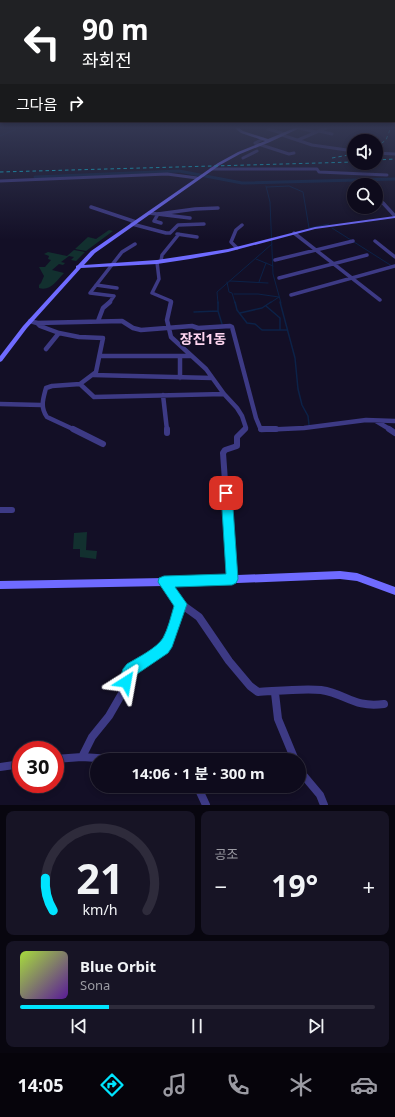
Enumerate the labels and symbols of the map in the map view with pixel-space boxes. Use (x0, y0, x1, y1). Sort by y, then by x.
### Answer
district label: 장진1동 (180, 329, 226, 348)
pin (209, 476, 243, 510)
position arrow (105, 661, 147, 703)
speed limit sign: 30 (12, 741, 64, 793)

